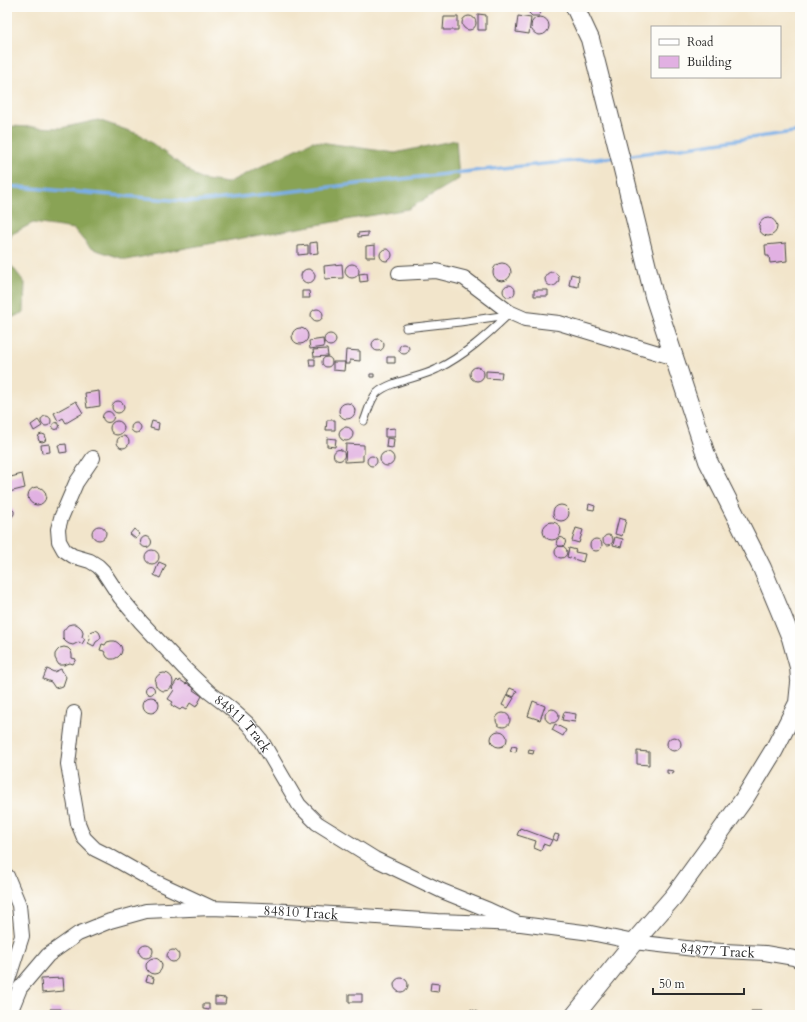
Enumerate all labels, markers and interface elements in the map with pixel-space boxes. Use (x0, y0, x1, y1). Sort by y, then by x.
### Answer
legend (651, 26, 781, 78)
text: Road (687, 34, 714, 50)
text: Building (687, 54, 732, 70)
street label: 84811 Track (210, 690, 276, 757)
street label: 84810 Track (263, 901, 339, 924)
street label: 84877 Track (679, 938, 756, 963)
scale bar (653, 970, 744, 996)
text: 50 m (659, 976, 686, 992)

